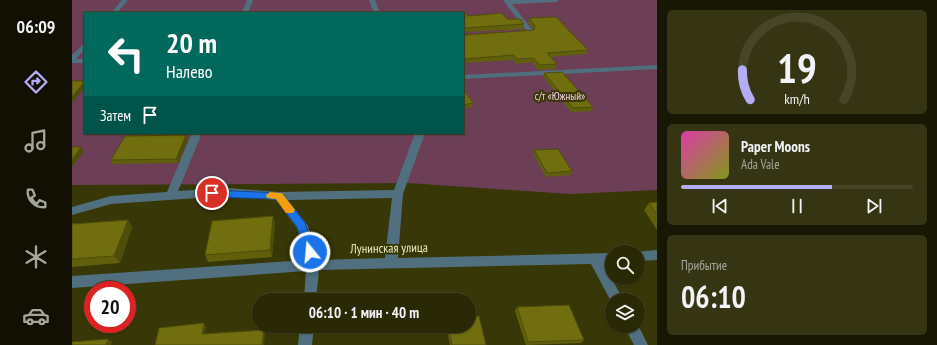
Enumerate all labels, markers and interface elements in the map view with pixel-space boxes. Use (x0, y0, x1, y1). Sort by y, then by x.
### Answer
text: 06:09 (17, 15, 55, 38)
text: 20 m (166, 24, 217, 61)
icon: left (100, 28, 152, 80)
text: 19 (777, 41, 817, 94)
text: Налево (166, 60, 213, 83)
icon: directions (22, 68, 50, 96)
park label: с/т «Южный» (535, 89, 585, 103)
text: km/h (784, 89, 810, 108)
icon: arrive (139, 104, 161, 126)
text: Затем (100, 106, 131, 125)
icon: music (22, 127, 50, 155)
text: Paper Moons (741, 137, 810, 156)
text: Ada Vale (741, 156, 780, 173)
pin (195, 176, 229, 210)
icon: arrive (201, 182, 223, 204)
icon: phone (22, 185, 50, 213)
icon: previous (709, 195, 731, 217)
icon: pause (786, 195, 808, 217)
icon: next (863, 195, 885, 217)
position arrow (289, 231, 331, 273)
street label: Лунинская улица (349, 239, 428, 257)
icon: climate (22, 243, 50, 271)
map controls (605, 245, 645, 333)
button: search (605, 245, 645, 285)
text: Прибытие (681, 257, 727, 274)
text: 06:10 (681, 277, 746, 316)
speed limit sign: 20 (84, 281, 136, 333)
button: layers (605, 293, 645, 333)
icon: car (22, 302, 50, 330)
text: 06:10 · 1 мин · 40 m (309, 303, 419, 322)

